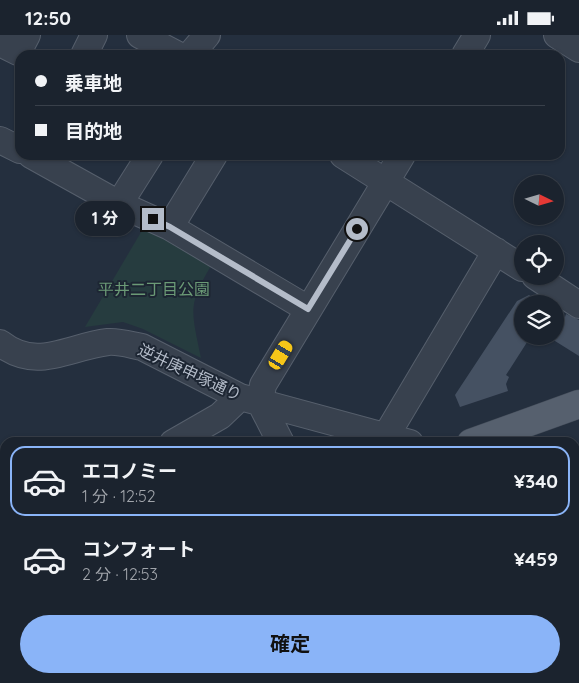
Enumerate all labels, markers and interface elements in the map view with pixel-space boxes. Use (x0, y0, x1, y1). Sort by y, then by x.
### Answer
text: 12:50 (25, 6, 71, 30)
text: 乗車地 (65, 71, 122, 95)
text: 目的地 (65, 119, 122, 143)
north arrow (514, 175, 564, 225)
map controls (514, 175, 564, 345)
callout: 1 分 (76, 201, 136, 237)
text: 1 分 (92, 208, 118, 228)
route end (142, 208, 164, 230)
route start (346, 218, 368, 240)
button: locate (514, 235, 564, 285)
park label: 平井二丁目公園 (98, 279, 210, 299)
button: layers (514, 295, 564, 345)
car (266, 338, 295, 372)
street label: 逆井庚申塚通り (135, 339, 245, 405)
icon: car (22, 459, 67, 504)
text: エコノミー (82, 459, 177, 483)
text: ¥340 (514, 469, 558, 493)
text: 1 分 · 12:52 (82, 486, 156, 506)
icon: car (22, 537, 67, 582)
text: コンフォート (82, 537, 195, 561)
text: ¥459 (514, 547, 558, 571)
text: 2 分 · 12:53 (82, 564, 158, 584)
button: 確定 (20, 615, 560, 673)

